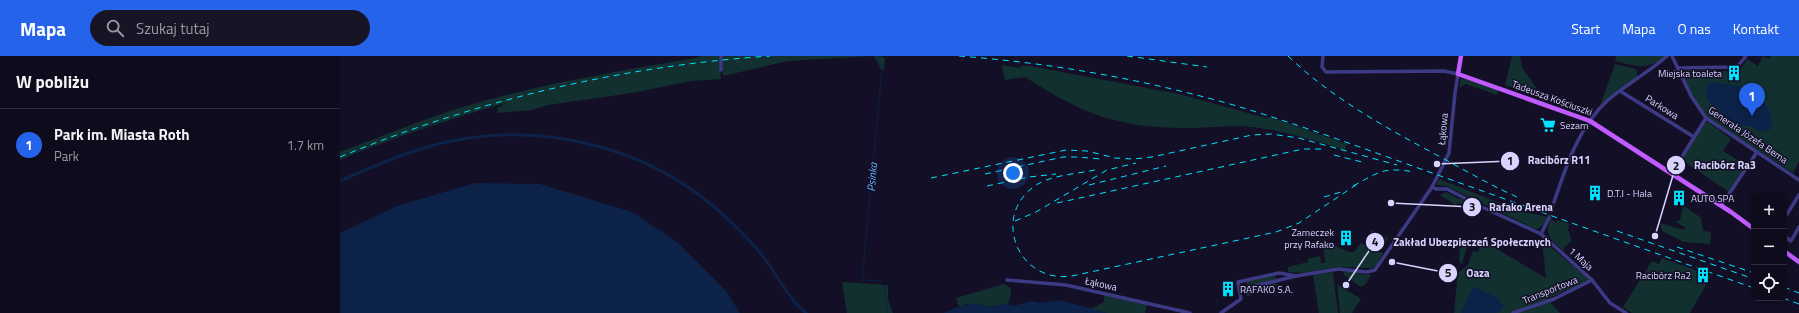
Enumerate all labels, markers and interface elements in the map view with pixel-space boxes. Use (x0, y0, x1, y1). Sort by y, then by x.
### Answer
search box (90, 10, 370, 46)
text: Mapa (20, 14, 66, 43)
icon: search (104, 17, 126, 39)
text: Szukaj tutaj (136, 17, 209, 40)
text: Start (1571, 18, 1600, 39)
text: Mapa (1622, 18, 1655, 39)
text: O nas (1677, 18, 1711, 39)
text: Kontakt (1733, 18, 1779, 39)
building icon: Miejska toaleta (1725, 64, 1743, 82)
place label: Miejska toaleta (1658, 66, 1722, 81)
text: W pobliżu (16, 69, 89, 95)
street label: Tadeusza Kościuszki (1510, 76, 1594, 120)
pin: 1 (1739, 83, 1765, 116)
street label: Parkowa (1642, 91, 1682, 123)
street label: Generała Józefa Bema (1705, 103, 1791, 167)
street label: Łąkowa (1434, 112, 1452, 147)
supermarket icon: Sezam (1539, 116, 1557, 134)
place label: Sezam (1560, 118, 1588, 133)
text: Park im. Miasta Roth (54, 123, 189, 146)
text: 1 (25, 135, 33, 155)
text: 1.7 km (287, 135, 324, 155)
text: Park (54, 146, 79, 166)
callout: Racibórz R11 (1500, 149, 1598, 172)
text: 1 (1507, 151, 1513, 170)
text: Racibórz R11 (1528, 152, 1590, 168)
callout: Racibórz Ra3 (1666, 154, 1764, 177)
text: 2 (1673, 156, 1679, 175)
text: Racibórz Ra3 (1694, 157, 1756, 173)
water label: Psinka (863, 162, 881, 192)
your location (1003, 163, 1023, 183)
building icon: D.T.I - Hala (1586, 184, 1604, 202)
place label: D.T.I - Hala (1607, 186, 1652, 201)
building icon: AUTO SPA (1670, 189, 1688, 207)
place label: AUTO SPA (1691, 191, 1734, 206)
map controls (1751, 193, 1787, 301)
button: + (1751, 193, 1787, 229)
callout: Rafako Arena (1462, 196, 1561, 219)
text: 3 (1469, 197, 1475, 216)
text: Rafako Arena (1489, 199, 1553, 215)
place label: Zameczek przy Rafako (1284, 225, 1334, 252)
building icon: Zameczek przy Rafako (1337, 229, 1355, 247)
button: − (1751, 229, 1787, 265)
callout: Zakład Ubezpieczeń Społecznych (1365, 231, 1558, 254)
text: 4 (1372, 232, 1379, 251)
text: Zakład Ubezpieczeń Społecznych (1393, 234, 1551, 250)
street label: 1 Maja (1565, 244, 1597, 274)
callout: Oaza (1438, 261, 1498, 284)
text: 5 (1445, 263, 1452, 282)
text: Oaza (1466, 265, 1490, 281)
button: locate (1751, 265, 1787, 301)
building icon: Racibórz Ra2 (1694, 266, 1712, 284)
place label: Racibórz Ra2 (1636, 268, 1691, 283)
street label: Transportowa (1520, 272, 1580, 308)
street label: Łąkowa (1083, 273, 1118, 295)
building icon: RAFAKO S.A. (1219, 280, 1237, 298)
place label: RAFAKO S.A. (1240, 282, 1293, 297)

